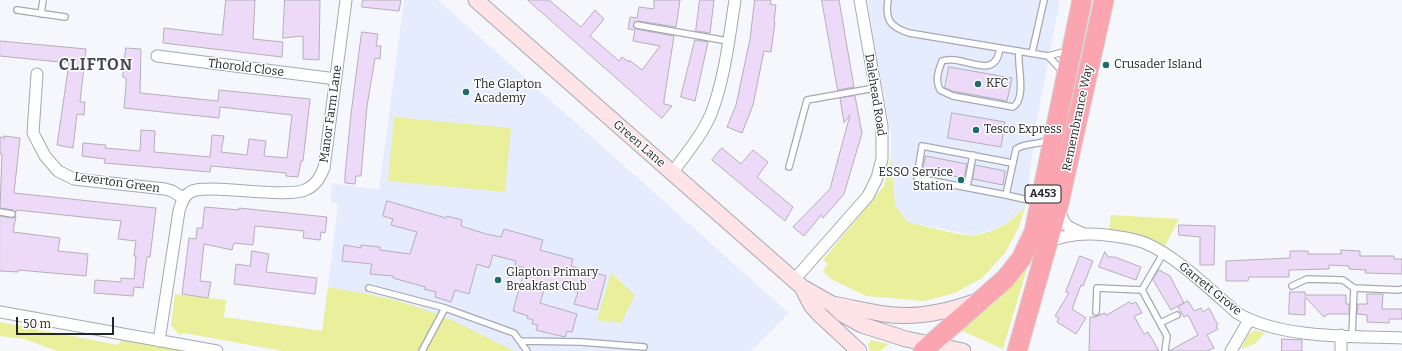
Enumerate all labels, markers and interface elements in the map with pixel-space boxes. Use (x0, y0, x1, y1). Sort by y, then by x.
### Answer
street label: Dalehead Road (861, 53, 889, 137)
district label: CLIFTON (59, 56, 133, 76)
street label: Thorold Close (207, 56, 285, 80)
place label: Crusader Island (1114, 58, 1202, 72)
marker: Crusader Island (1101, 60, 1111, 70)
street label: Remembrance Way (1060, 63, 1096, 173)
street label: Manor Farm Lane (317, 64, 345, 164)
place label: KFC (986, 77, 1008, 91)
place label: The Glapton Academy (474, 78, 542, 106)
marker: KFC (973, 79, 983, 89)
marker: The Glapton Academy (461, 87, 471, 97)
street label: Green Lane (610, 118, 668, 170)
place label: Tesco Express (984, 123, 1062, 137)
marker: Tesco Express (971, 125, 981, 135)
place label: ESSO Service Station (879, 166, 953, 194)
street label: Leverton Green (73, 170, 161, 196)
marker: ESSO Service Station (956, 175, 966, 185)
road number: A453 (1025, 185, 1061, 203)
street label: Garrett Grove (1176, 259, 1244, 319)
place label: Glapton Primary Breakfast Club (506, 266, 598, 294)
marker: Glapton Primary Breakfast Club (493, 275, 503, 285)
scale bar (18, 309, 116, 335)
text: 50 m (23, 317, 51, 331)

